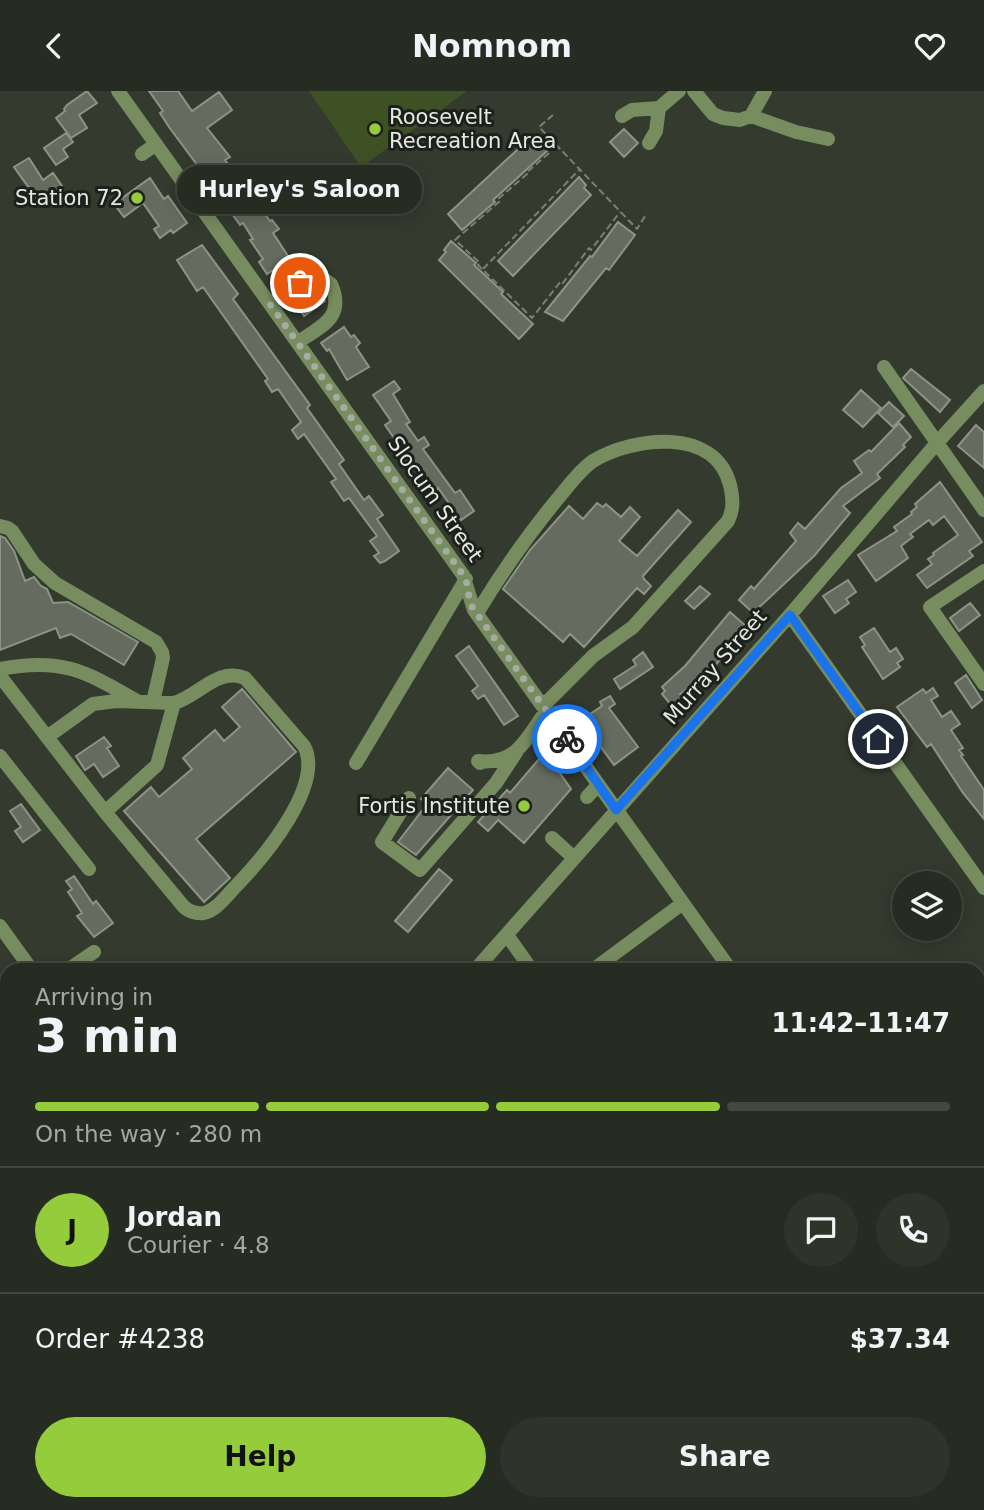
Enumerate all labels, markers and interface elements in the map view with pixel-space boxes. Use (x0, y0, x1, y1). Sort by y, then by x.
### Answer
icon: back (35, 27, 73, 65)
text: Nomnom (412, 27, 572, 65)
icon: heart (911, 27, 949, 65)
place label: Roosevelt Recreation Area (389, 105, 556, 153)
marker: Roosevelt Recreation Area (367, 121, 383, 137)
callout: Hurley's Saloon (177, 164, 422, 213)
text: Hurley's Saloon (198, 176, 401, 202)
place label: Station 72 (15, 186, 123, 210)
marker: Station 72 (129, 190, 145, 206)
pin (270, 253, 330, 313)
icon: bag (281, 264, 319, 302)
street label: Slocum Street (383, 432, 487, 566)
street label: Murray Street (659, 605, 771, 729)
courier (532, 704, 602, 774)
pin (848, 709, 908, 769)
icon: bike (548, 720, 586, 758)
icon: home (859, 720, 897, 758)
place label: Fortis Institute (358, 794, 510, 818)
marker: Fortis Institute (516, 798, 532, 814)
map controls (892, 871, 962, 941)
button: layers (892, 871, 962, 941)
text: Arriving in (35, 984, 153, 1010)
text: 11:42–11:47 (771, 1008, 950, 1038)
text: 3 min (35, 1009, 179, 1063)
text: On the way · 280 m (35, 1121, 262, 1147)
button: chat (784, 1193, 858, 1267)
button: phone (876, 1193, 950, 1267)
text: Jordan (127, 1202, 222, 1232)
text: J (67, 1215, 77, 1245)
text: Courier · 4.8 (127, 1232, 270, 1258)
text: Order #4238 (35, 1324, 205, 1354)
text: $37.34 (850, 1324, 950, 1354)
button: Help (35, 1417, 486, 1497)
button: Share (500, 1417, 950, 1497)

